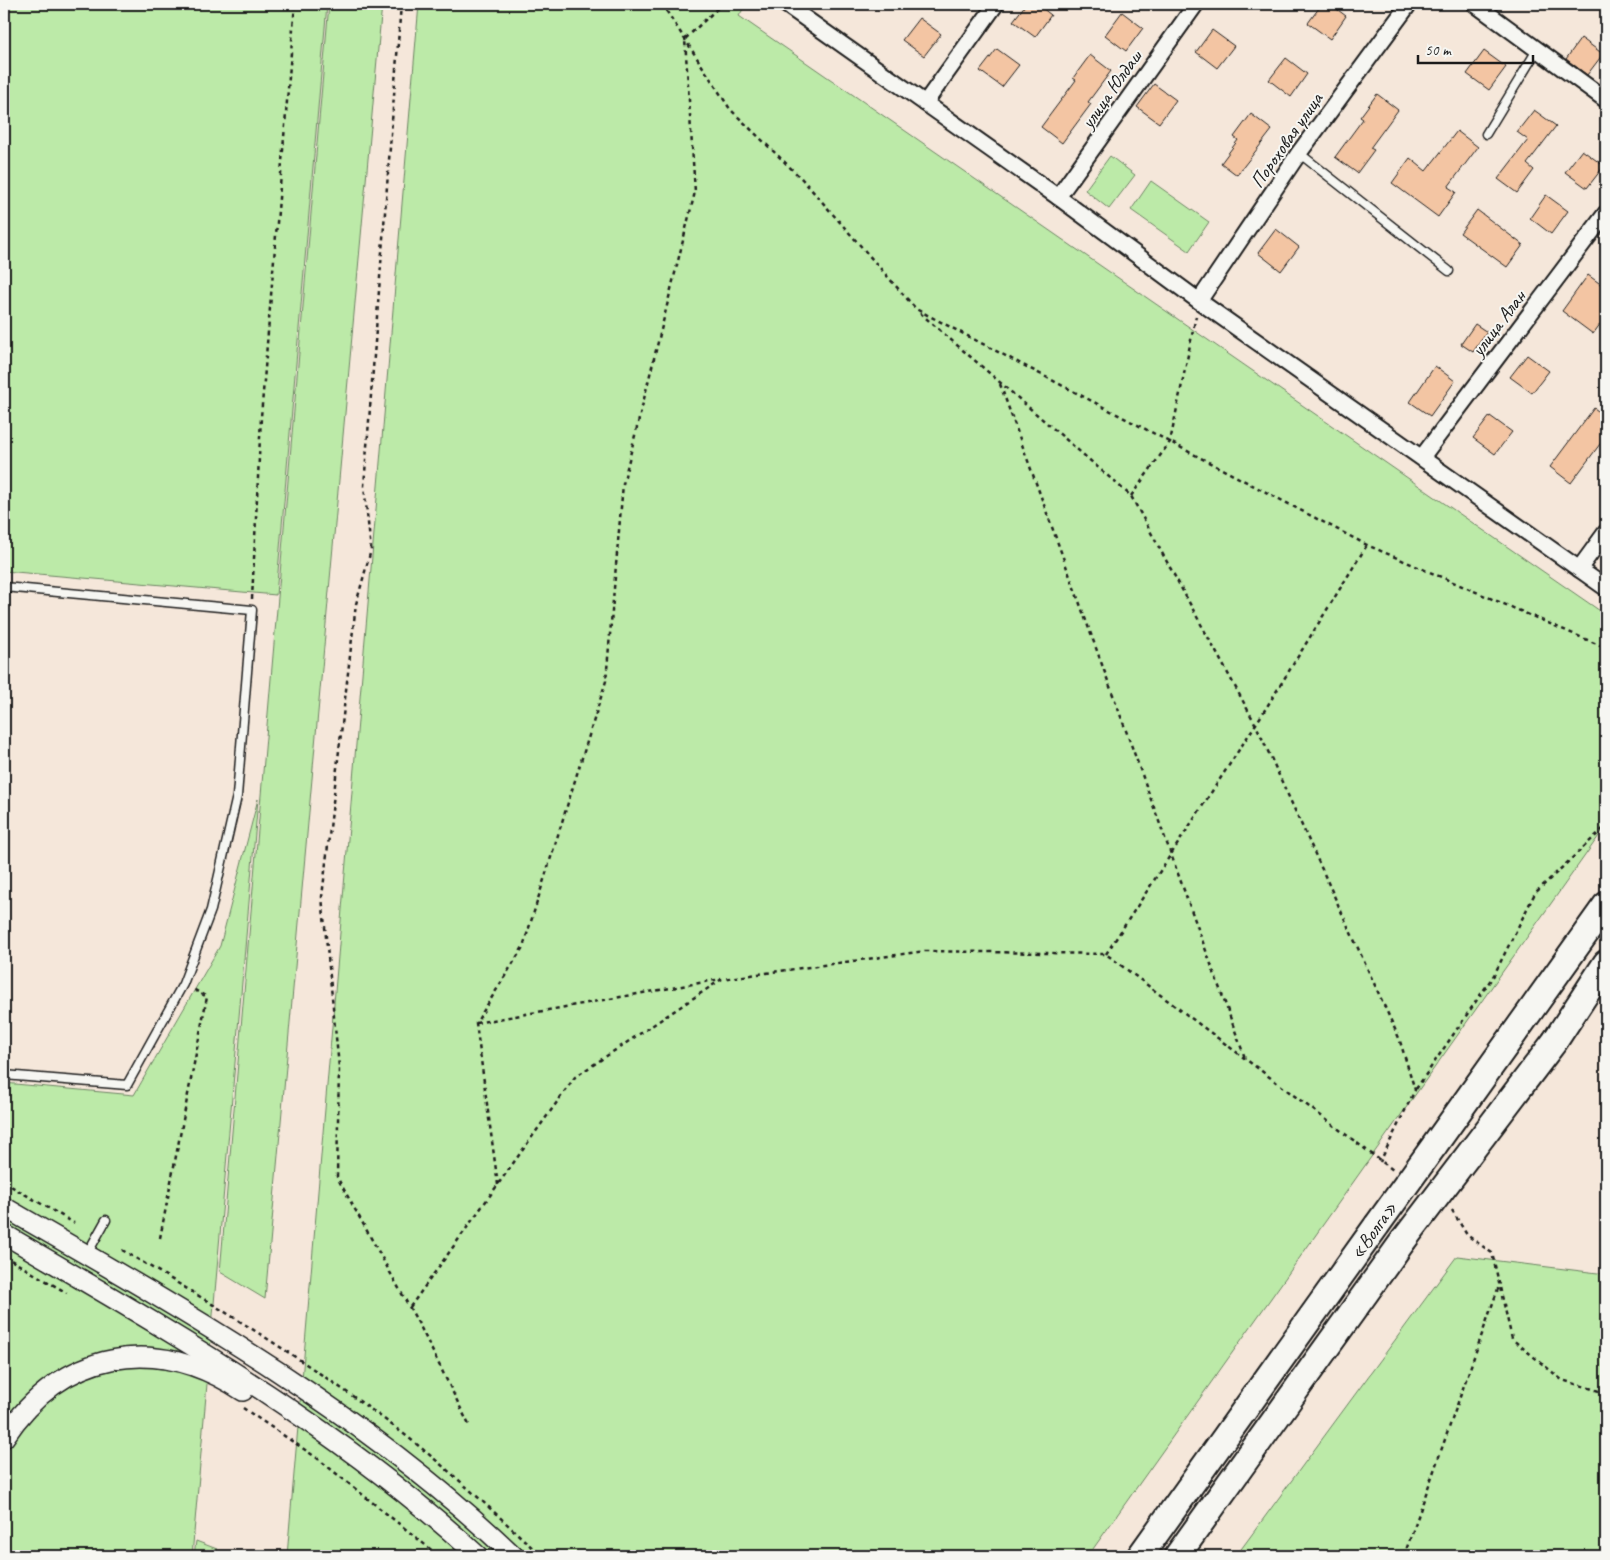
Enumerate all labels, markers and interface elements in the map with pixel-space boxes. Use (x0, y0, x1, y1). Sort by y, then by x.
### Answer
scale bar (1418, 32, 1532, 64)
text: 50 m (1425, 41, 1452, 60)
street label: улица Юлдаш (1075, 44, 1148, 134)
street label: Пороховая улица (1244, 86, 1329, 193)
street label: улица Алан (1465, 284, 1533, 362)
street label: «Волга» (1344, 1197, 1403, 1264)

